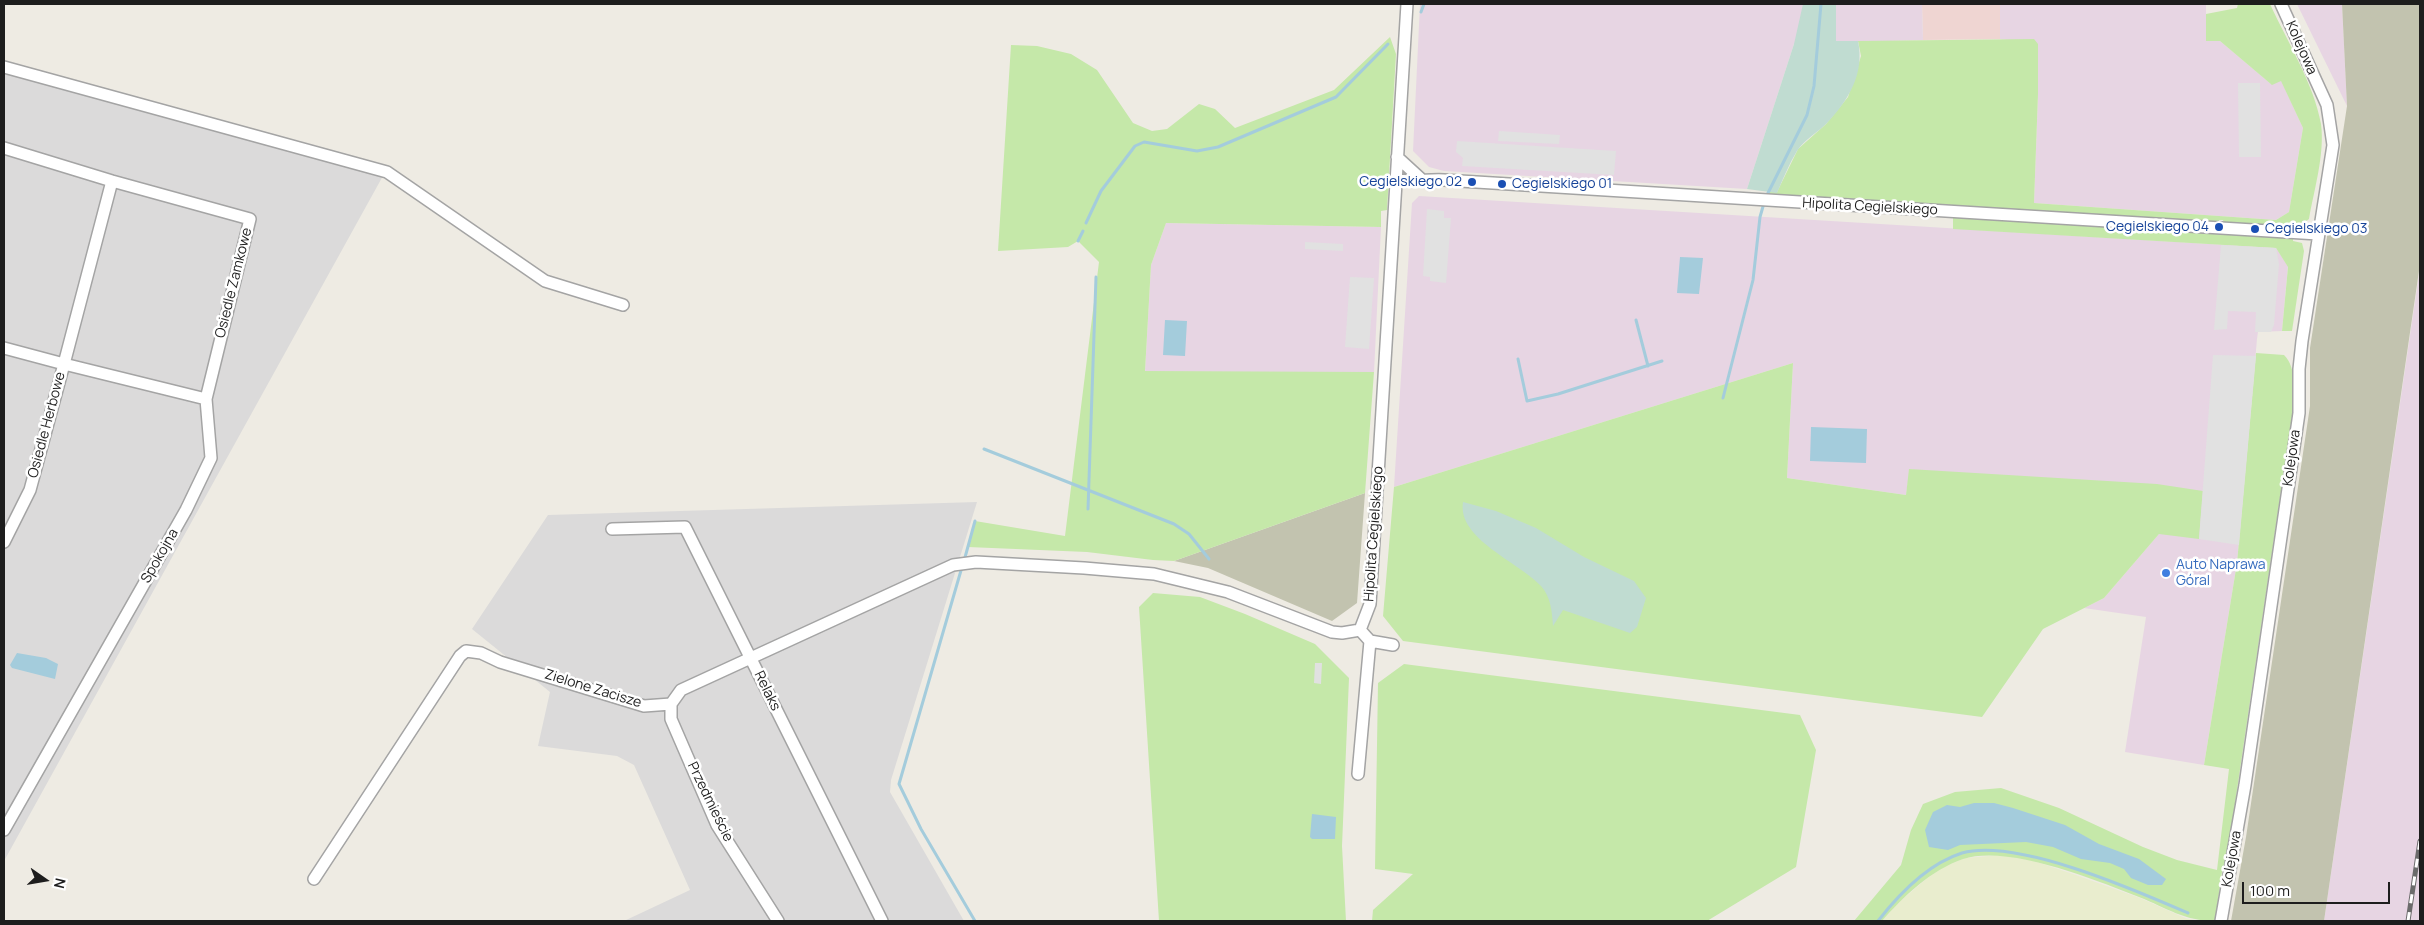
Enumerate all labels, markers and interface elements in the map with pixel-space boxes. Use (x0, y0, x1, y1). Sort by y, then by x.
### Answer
street label: Kolejowa (2282, 19, 2320, 77)
place label: Cegielskiego 02 (1359, 174, 1462, 190)
marker: Cegielskiego 02 (1466, 176, 1478, 188)
place label: Cegielskiego 01 (1512, 176, 1612, 192)
marker: Cegielskiego 01 (1496, 178, 1508, 190)
street label: Hipolita Cegielskiego (1802, 195, 1938, 219)
place label: Cegielskiego 04 (2106, 219, 2209, 235)
marker: Cegielskiego 04 (2213, 221, 2225, 233)
place label: Cegielskiego 03 (2265, 221, 2368, 237)
marker: Cegielskiego 03 (2249, 223, 2261, 235)
street label: Osiedle Zamkowe (212, 226, 256, 340)
street label: Osiedle Herbowe (25, 370, 69, 480)
street label: Kolejowa (2280, 429, 2304, 487)
street label: Hipolita Cegielskiego (1361, 466, 1387, 602)
street label: Spokojna (138, 526, 182, 586)
place label: Auto Naprawa Góral (2176, 557, 2266, 590)
marker: Auto Naprawa Góral (2160, 567, 2172, 579)
street label: Zielone Zacisze (543, 666, 643, 712)
street label: Relaks (750, 668, 784, 714)
street label: Przedmieście (683, 759, 737, 845)
street label: Kolejowa (2219, 829, 2245, 889)
north arrow (20, 855, 70, 905)
scale bar (2244, 872, 2392, 904)
text: N (50, 876, 70, 891)
text: 100 m (2250, 880, 2290, 901)

